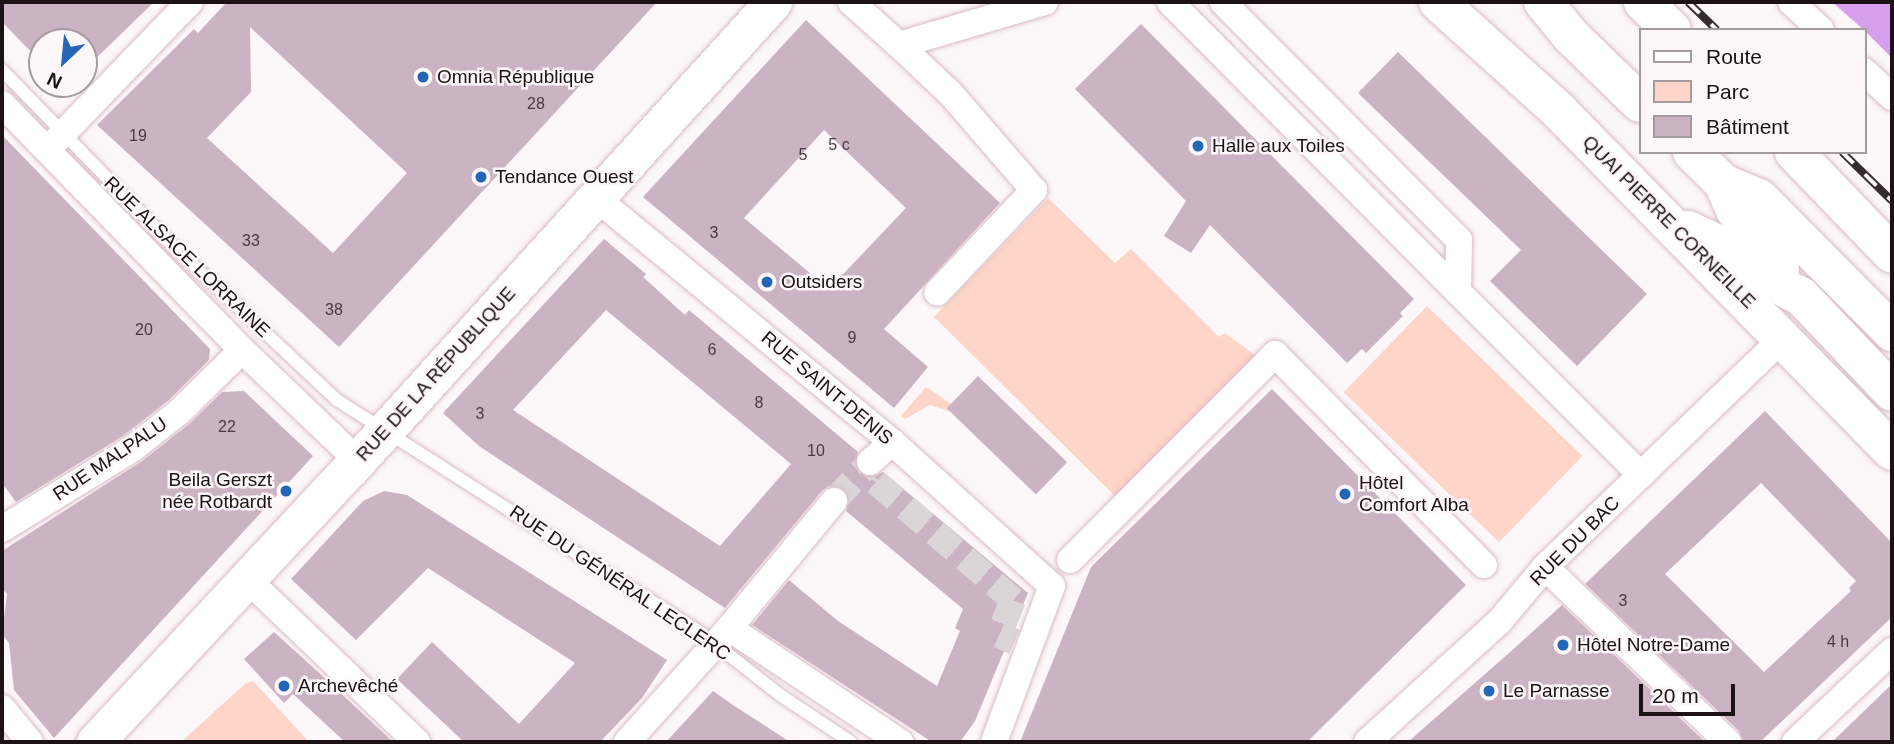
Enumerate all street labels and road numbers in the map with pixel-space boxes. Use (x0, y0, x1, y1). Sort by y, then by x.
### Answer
street label: QUAI PIERRE CORNEILLE (1578, 131, 1760, 313)
street label: RUE ALSACE LORRAINE (99, 171, 275, 343)
street label: RUE DE LA RÉPUBLIQUE (351, 282, 521, 466)
street label: RUE SAINT-DENIS (757, 326, 897, 450)
street label: RUE MALPALU (49, 412, 171, 506)
street label: RUE DU BAC (1526, 492, 1624, 590)
street label: RUE DU GÉNÉRAL LECLERC (505, 500, 735, 666)

